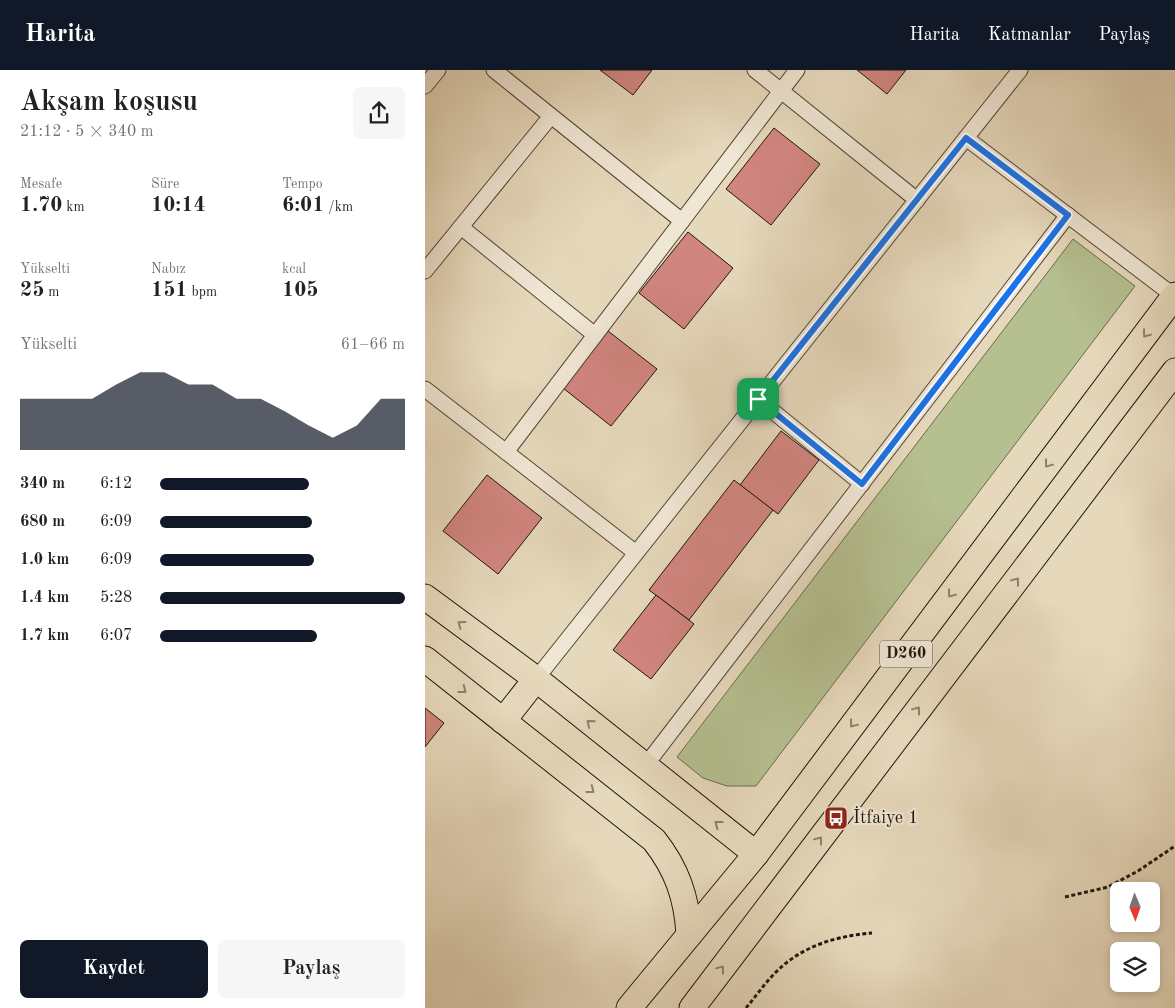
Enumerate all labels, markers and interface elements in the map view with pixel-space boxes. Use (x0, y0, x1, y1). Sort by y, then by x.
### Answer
text: Harita (25, 23, 95, 47)
text: Harita (909, 26, 960, 44)
text: Katmanlar (988, 26, 1071, 44)
text: Paylaş (1099, 26, 1150, 44)
button: share (353, 87, 405, 139)
text: Akşam koşusu (20, 89, 198, 117)
text: 21:12 · 5 × 340 m (20, 124, 153, 140)
text: Mesafe (20, 177, 62, 191)
text: Süre (151, 177, 179, 191)
text: Tempo (282, 177, 323, 191)
text: 1.70 (20, 195, 62, 216)
text: 10:14 (151, 195, 206, 216)
text: 6:01 (282, 195, 324, 216)
text: km (62, 200, 85, 214)
text: /km (324, 200, 353, 214)
text: Yükselti (20, 262, 70, 276)
text: Nabız (151, 262, 186, 276)
text: kcal (282, 262, 306, 276)
text: 25 (20, 280, 44, 301)
text: 151 (151, 280, 188, 301)
text: 105 (282, 280, 319, 301)
text: m (44, 285, 59, 299)
text: bpm (188, 285, 217, 299)
one-way arrow (1143, 328, 1152, 338)
text: Yükselti (20, 337, 77, 353)
text: 61–66 m (341, 337, 405, 353)
pin (737, 378, 779, 420)
icon: arrive (744, 385, 772, 413)
one-way arrow (1046, 458, 1054, 467)
text: 340 m (20, 476, 65, 492)
text: 6:12 (100, 476, 132, 492)
text: 680 m (20, 514, 65, 530)
text: 6:09 (100, 514, 132, 530)
text: 1.0 km (20, 552, 69, 568)
text: 6:09 (100, 552, 132, 568)
one-way arrow (1010, 578, 1018, 587)
one-way arrow (948, 588, 957, 598)
text: 1.4 km (20, 590, 69, 606)
text: 5:28 (100, 590, 132, 606)
one-way arrow (457, 621, 467, 630)
text: 1.7 km (20, 628, 69, 644)
text: 6:07 (100, 628, 132, 644)
road number: D260 (880, 640, 932, 668)
one-way arrow (457, 684, 466, 692)
one-way arrow (912, 707, 920, 716)
one-way arrow (851, 718, 859, 727)
one-way arrow (587, 719, 596, 728)
one-way arrow (585, 785, 594, 794)
bus stop icon: İtfaiye 1 (823, 805, 849, 831)
place label: İtfaiye 1 (853, 806, 919, 827)
one-way arrow (715, 821, 724, 829)
one-way arrow (813, 836, 822, 846)
north arrow (1110, 882, 1160, 932)
map controls (1110, 882, 1160, 992)
button: Kaydet (20, 940, 208, 998)
button: Paylaş (218, 940, 405, 998)
button: layers (1110, 942, 1160, 992)
one-way arrow (715, 965, 724, 975)

